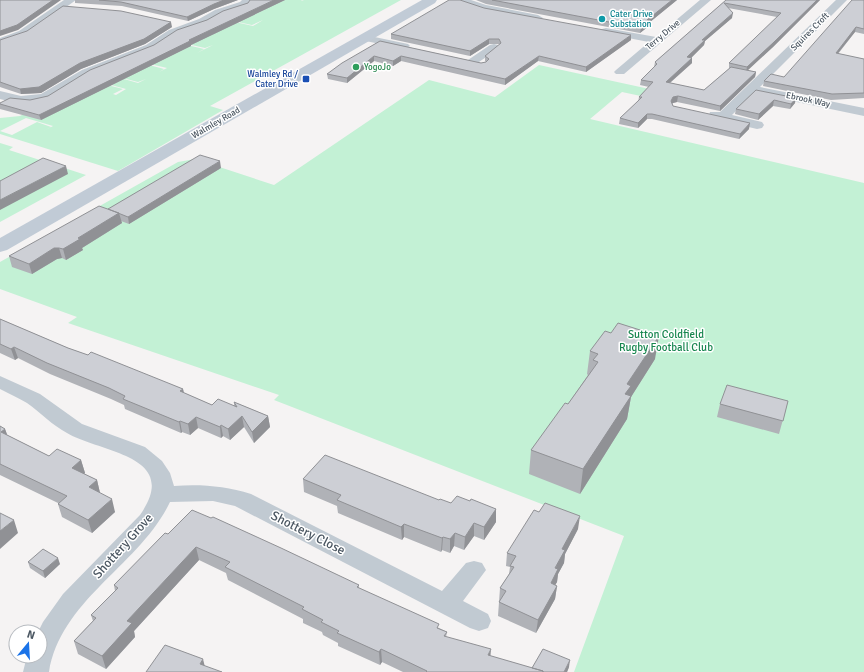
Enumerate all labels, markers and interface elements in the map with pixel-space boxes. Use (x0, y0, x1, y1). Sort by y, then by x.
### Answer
place label: Cater Drive Substation (610, 9, 653, 30)
street label: Squires Croft (789, 10, 832, 53)
marker: Cater Drive Substation (597, 14, 607, 24)
street label: Terry Drive (644, 17, 683, 53)
marker: YogoJo (351, 62, 361, 72)
place label: YogoJo (364, 62, 391, 73)
place label: Walmley Rd / Cater Drive (247, 69, 298, 90)
marker: Walmley Rd / Cater Drive (301, 74, 311, 84)
street label: Ebrook Way (785, 90, 832, 110)
street label: Walmley Road (190, 105, 242, 141)
park label: Sutton Coldfield Rugby Football Club (619, 328, 713, 354)
street label: Shottery Close (268, 507, 348, 559)
street label: Shottery Grove (90, 510, 156, 582)
north arrow (8, 624, 48, 664)
text: N (25, 628, 37, 642)

